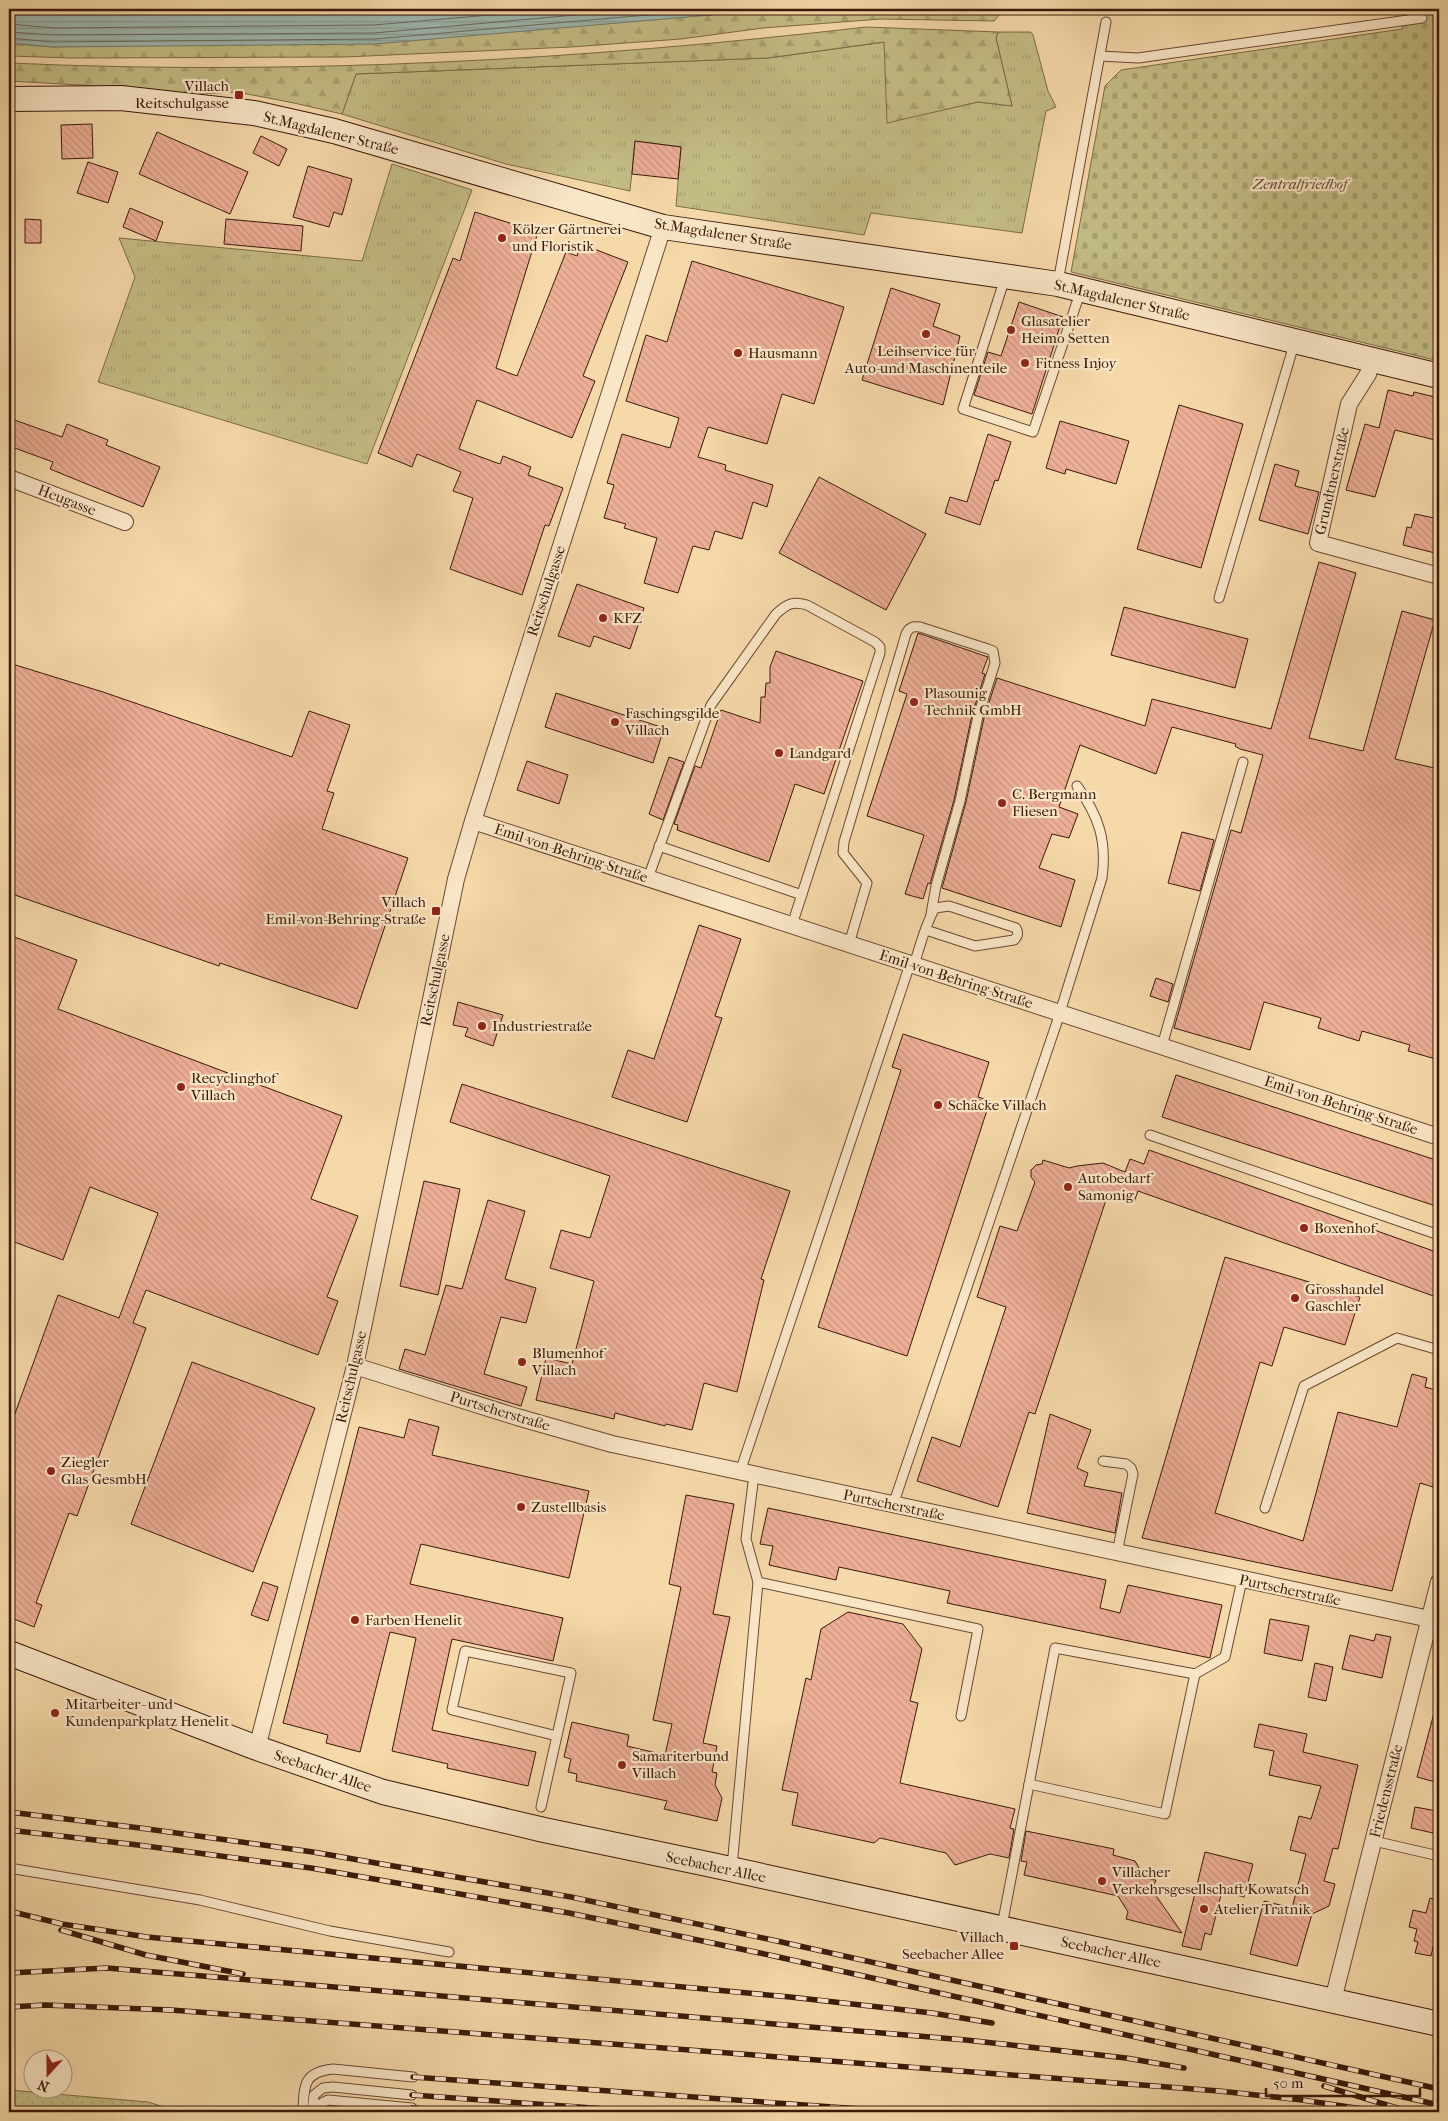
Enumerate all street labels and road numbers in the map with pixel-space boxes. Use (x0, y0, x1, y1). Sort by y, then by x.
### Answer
street label: St.Magdalener Straße (261, 107, 401, 159)
street label: St.Magdalener Straße (653, 214, 794, 254)
street label: St.Magdalener Straße (1052, 276, 1192, 325)
street label: Grundtnerstraße (1311, 425, 1353, 537)
street label: Heugasse (35, 481, 99, 520)
street label: Reitschulgasse (523, 543, 569, 639)
street label: Emil-von-Behring-Straße (492, 820, 651, 887)
street label: Reitschulgasse (416, 932, 454, 1028)
street label: Emil-von-Behring-Straße (877, 946, 1036, 1013)
street label: Emil-von-Behring-Straße (1262, 1072, 1421, 1139)
street label: Reitschulgasse (332, 1329, 370, 1425)
street label: Purtscherstraße (448, 1387, 553, 1435)
street label: Purtscherstraße (842, 1485, 947, 1525)
street label: Purtscherstraße (1238, 1570, 1343, 1610)
street label: Friedensstraße (1366, 1742, 1406, 1840)
street label: Seebacher Allee (272, 1746, 375, 1796)
street label: Seebacher Allee (664, 1848, 768, 1887)
street label: Seebacher Allee (1059, 1933, 1163, 1972)

